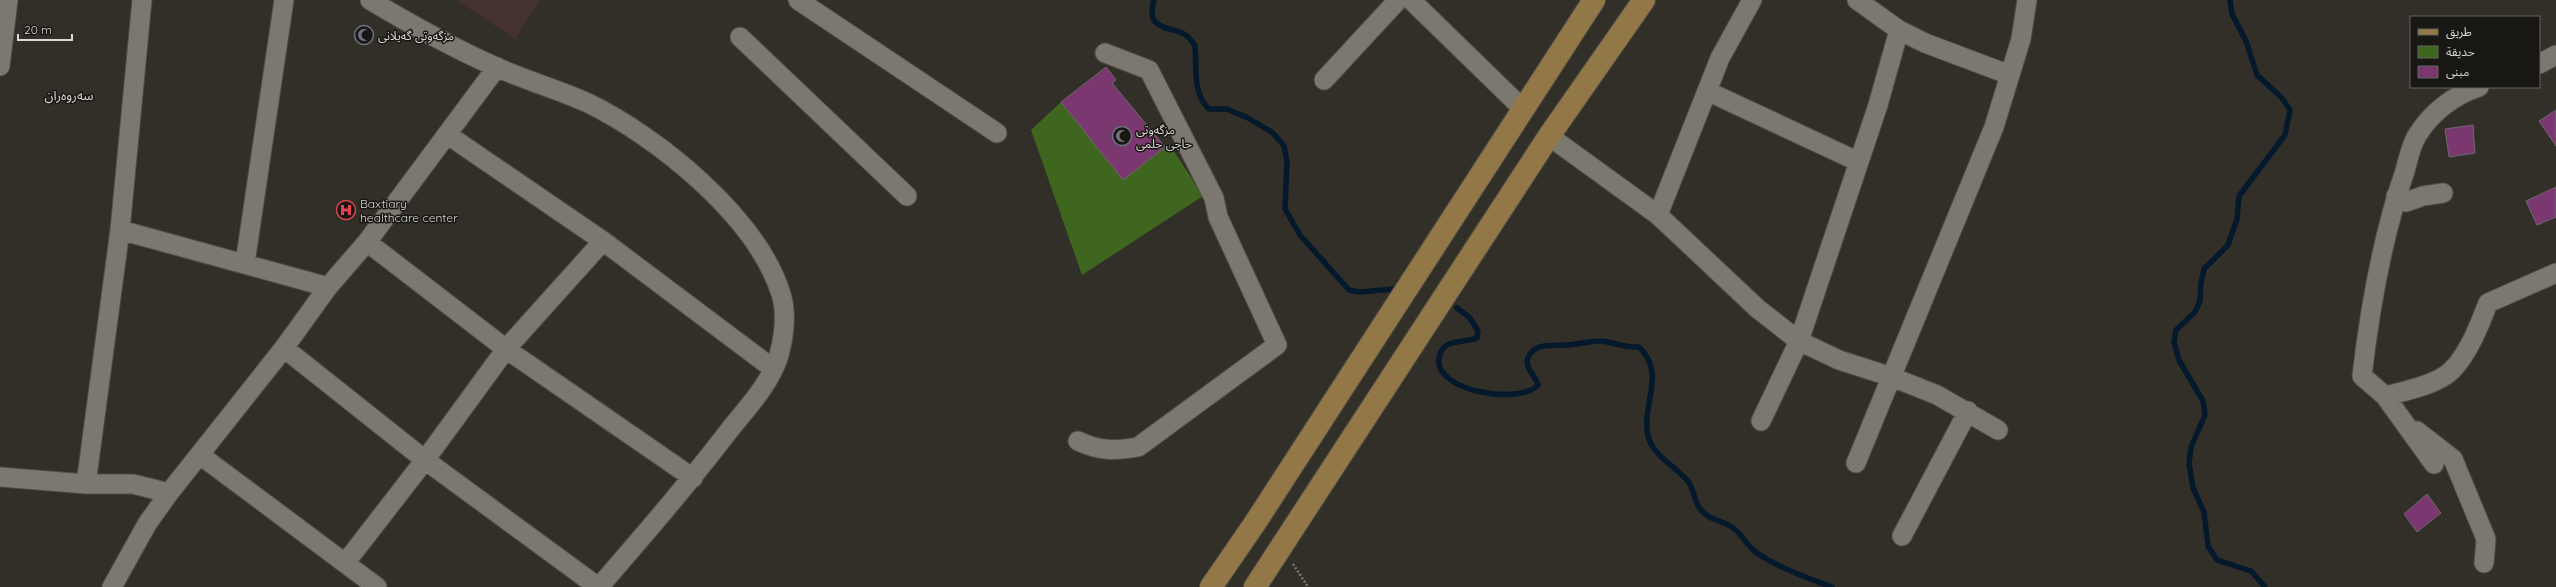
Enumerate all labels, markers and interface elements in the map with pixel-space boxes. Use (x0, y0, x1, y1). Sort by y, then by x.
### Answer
scale bar (18, 16, 72, 42)
legend (2410, 16, 2540, 88)
text: 20 m (24, 22, 52, 37)
mosque icon: مزگەوتی گەیلانی (353, 24, 375, 46)
text: طريق (2446, 24, 2472, 40)
place label: مزگەوتی گەیلانی (378, 28, 454, 43)
text: حديقة (2446, 44, 2475, 59)
text: مبنى (2446, 64, 2469, 79)
district label: سەروەران (45, 87, 93, 104)
place label: مزگەوتی حاجی حلمی (1136, 122, 1192, 151)
mosque icon: مزگەوتی حاجی حلمی (1111, 125, 1133, 147)
place label: Baxtiary healthcare center (360, 196, 458, 225)
hospital icon: Baxtiary healthcare center (335, 199, 357, 221)

